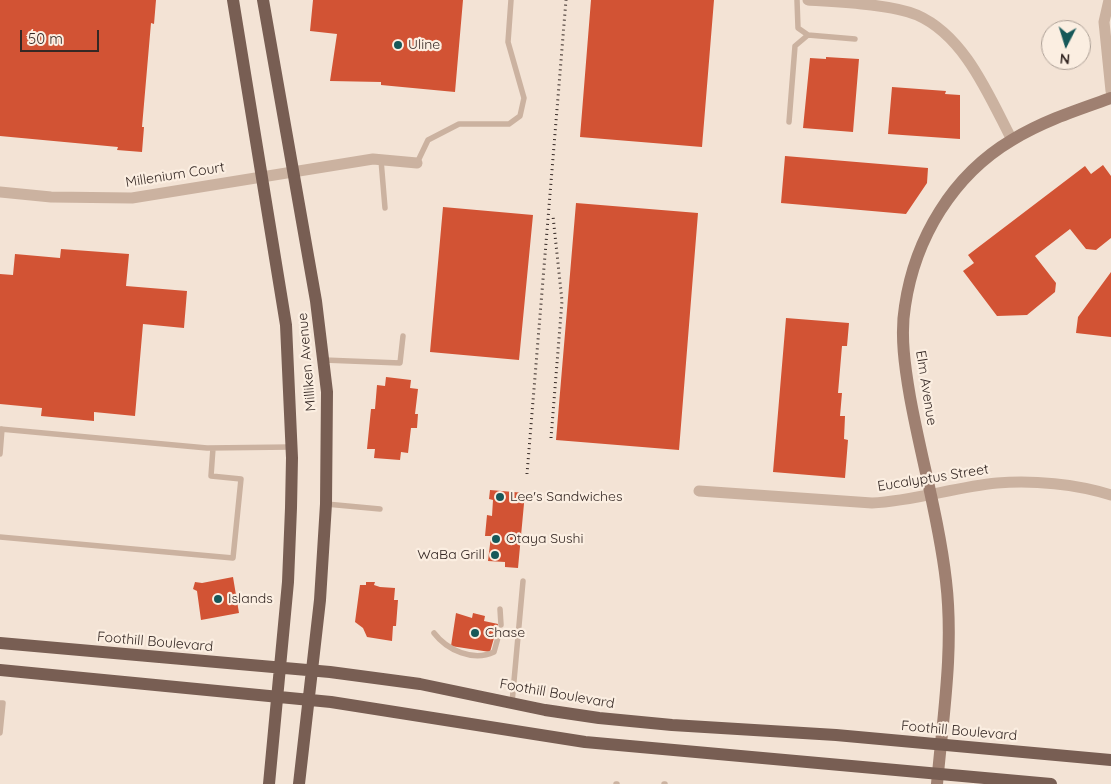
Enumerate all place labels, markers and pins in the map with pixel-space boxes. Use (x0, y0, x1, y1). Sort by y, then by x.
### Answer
place label: Uline (408, 37, 440, 53)
marker: Uline (392, 39, 404, 51)
place label: Lee's Sandwiches (510, 489, 622, 505)
marker: Lee's Sandwiches (494, 491, 506, 503)
place label: Otaya Sushi (506, 531, 584, 547)
marker: Otaya Sushi (490, 533, 502, 545)
place label: WaBa Grill (417, 547, 485, 563)
marker: WaBa Grill (489, 549, 501, 561)
place label: Islands (228, 591, 273, 607)
marker: Islands (212, 593, 224, 605)
place label: Chase (485, 625, 525, 641)
marker: Chase (469, 627, 481, 639)

